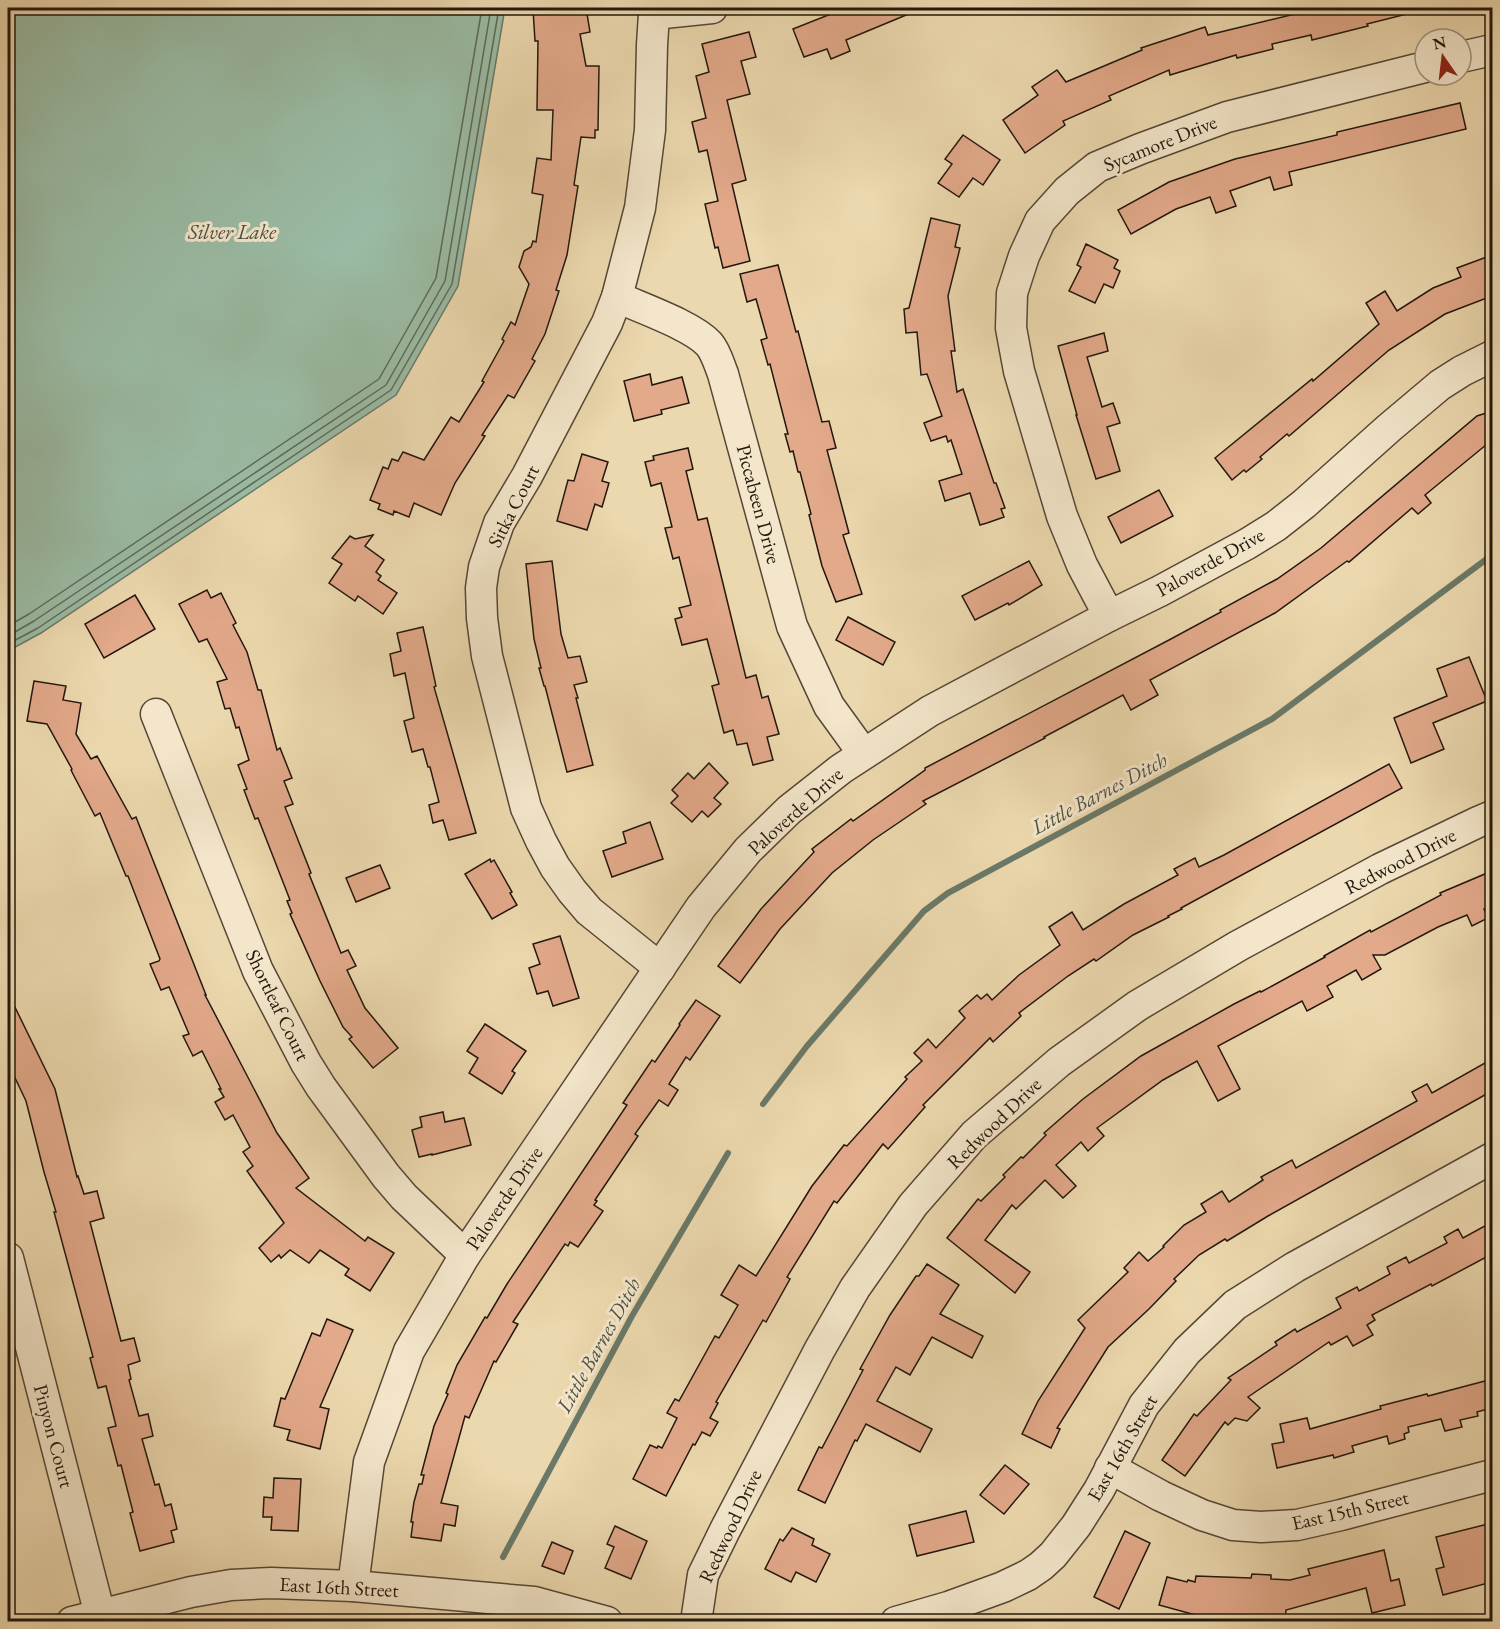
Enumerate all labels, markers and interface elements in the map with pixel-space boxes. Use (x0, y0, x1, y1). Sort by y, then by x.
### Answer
north arrow (1413, 27, 1473, 87)
text: N (1431, 31, 1448, 55)
street label: Sycamore Drive (1099, 108, 1221, 178)
water label: Silver Lake (187, 218, 277, 245)
street label: Piccabeen Drive (731, 441, 787, 567)
street label: Sitka Court (481, 460, 545, 552)
street label: Paloverde Drive (1151, 521, 1269, 602)
water label: Little Barnes Ditch (1025, 746, 1172, 841)
street label: Paloverde Drive (742, 761, 848, 861)
street label: Redwood Drive (1340, 822, 1460, 900)
street label: Shortleaf Court (240, 945, 317, 1066)
street label: Redwood Drive (941, 1071, 1047, 1175)
street label: Paloverde Drive (460, 1141, 548, 1255)
water label: Little Barnes Ditch (549, 1273, 646, 1418)
street label: Pinyon Court (28, 1381, 80, 1491)
street label: East 16th Street (1081, 1389, 1163, 1506)
street label: Redwood Drive (692, 1465, 768, 1587)
street label: East 15th Street (1289, 1484, 1412, 1536)
street label: East 16th Street (279, 1571, 400, 1603)

